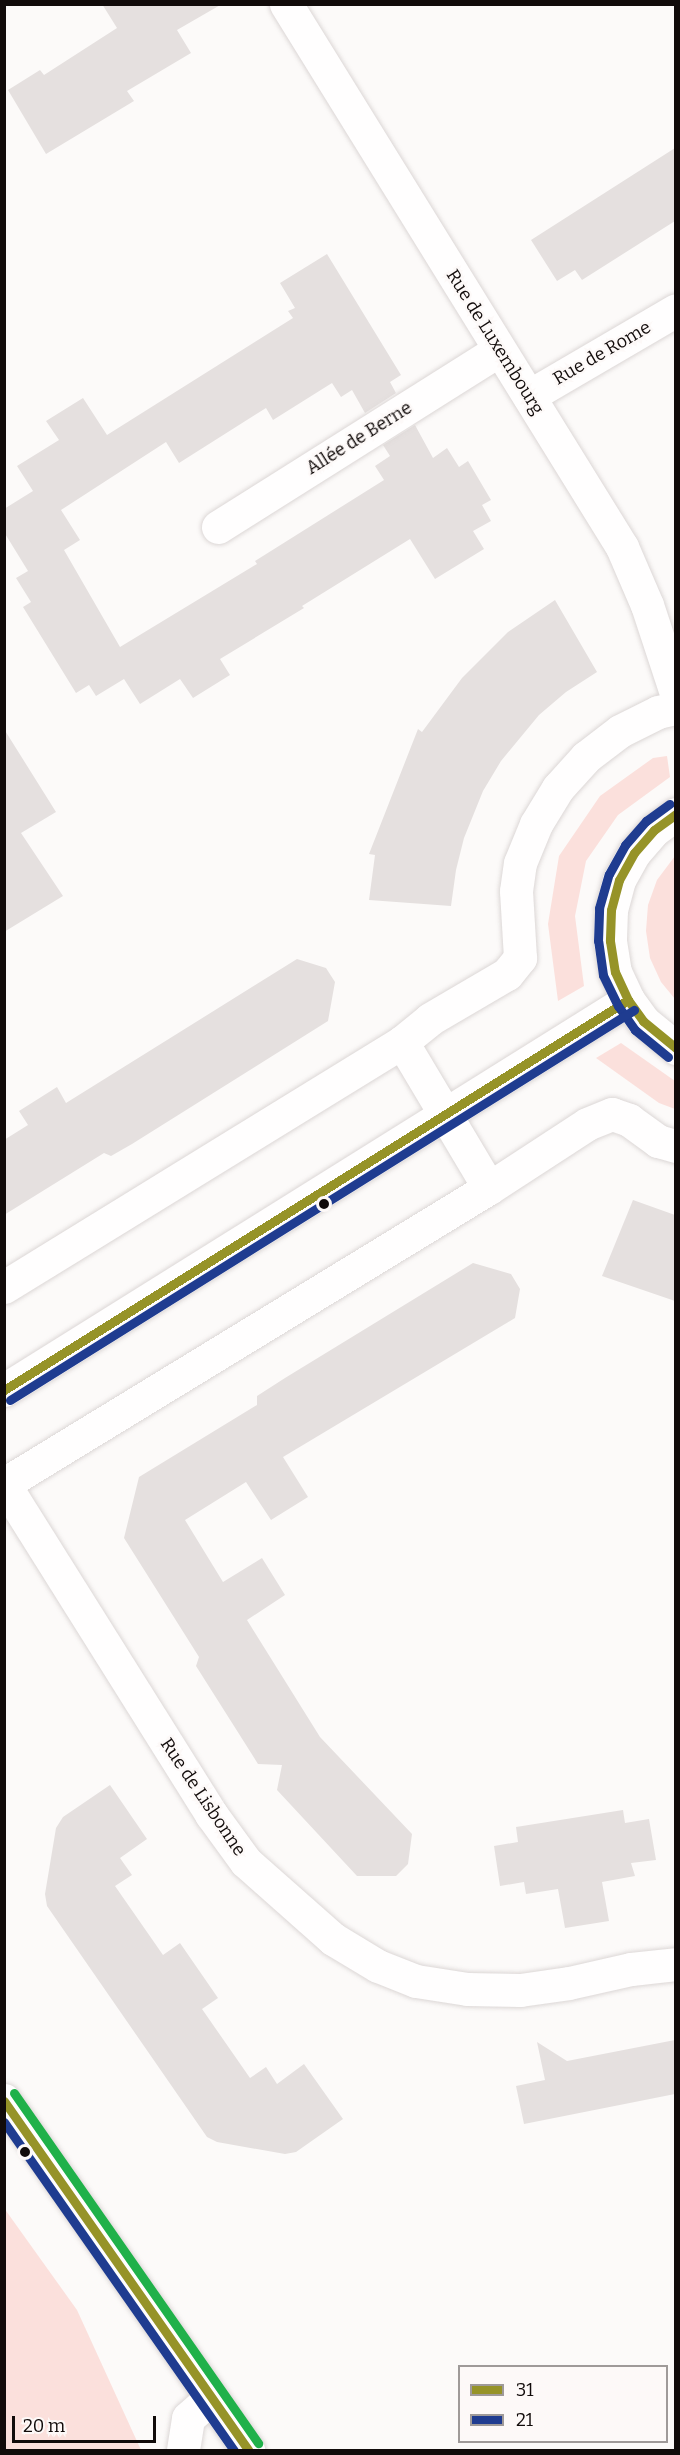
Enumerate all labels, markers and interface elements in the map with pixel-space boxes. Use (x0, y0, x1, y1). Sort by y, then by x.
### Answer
street label: Rue de Luxembourg (442, 266, 548, 418)
street label: Rue de Rome (549, 316, 655, 390)
street label: Allée de Berne (302, 397, 416, 479)
unlabelled marker (318, 1198, 330, 1210)
street label: Rue de Lisbonne (156, 1734, 250, 1860)
unlabelled marker (19, 2146, 31, 2158)
legend (458, 2365, 668, 2443)
text: 31 (516, 2379, 534, 2401)
scale bar (15, 2404, 159, 2442)
text: 21 (516, 2409, 533, 2431)
text: 20 m (23, 2415, 65, 2437)

